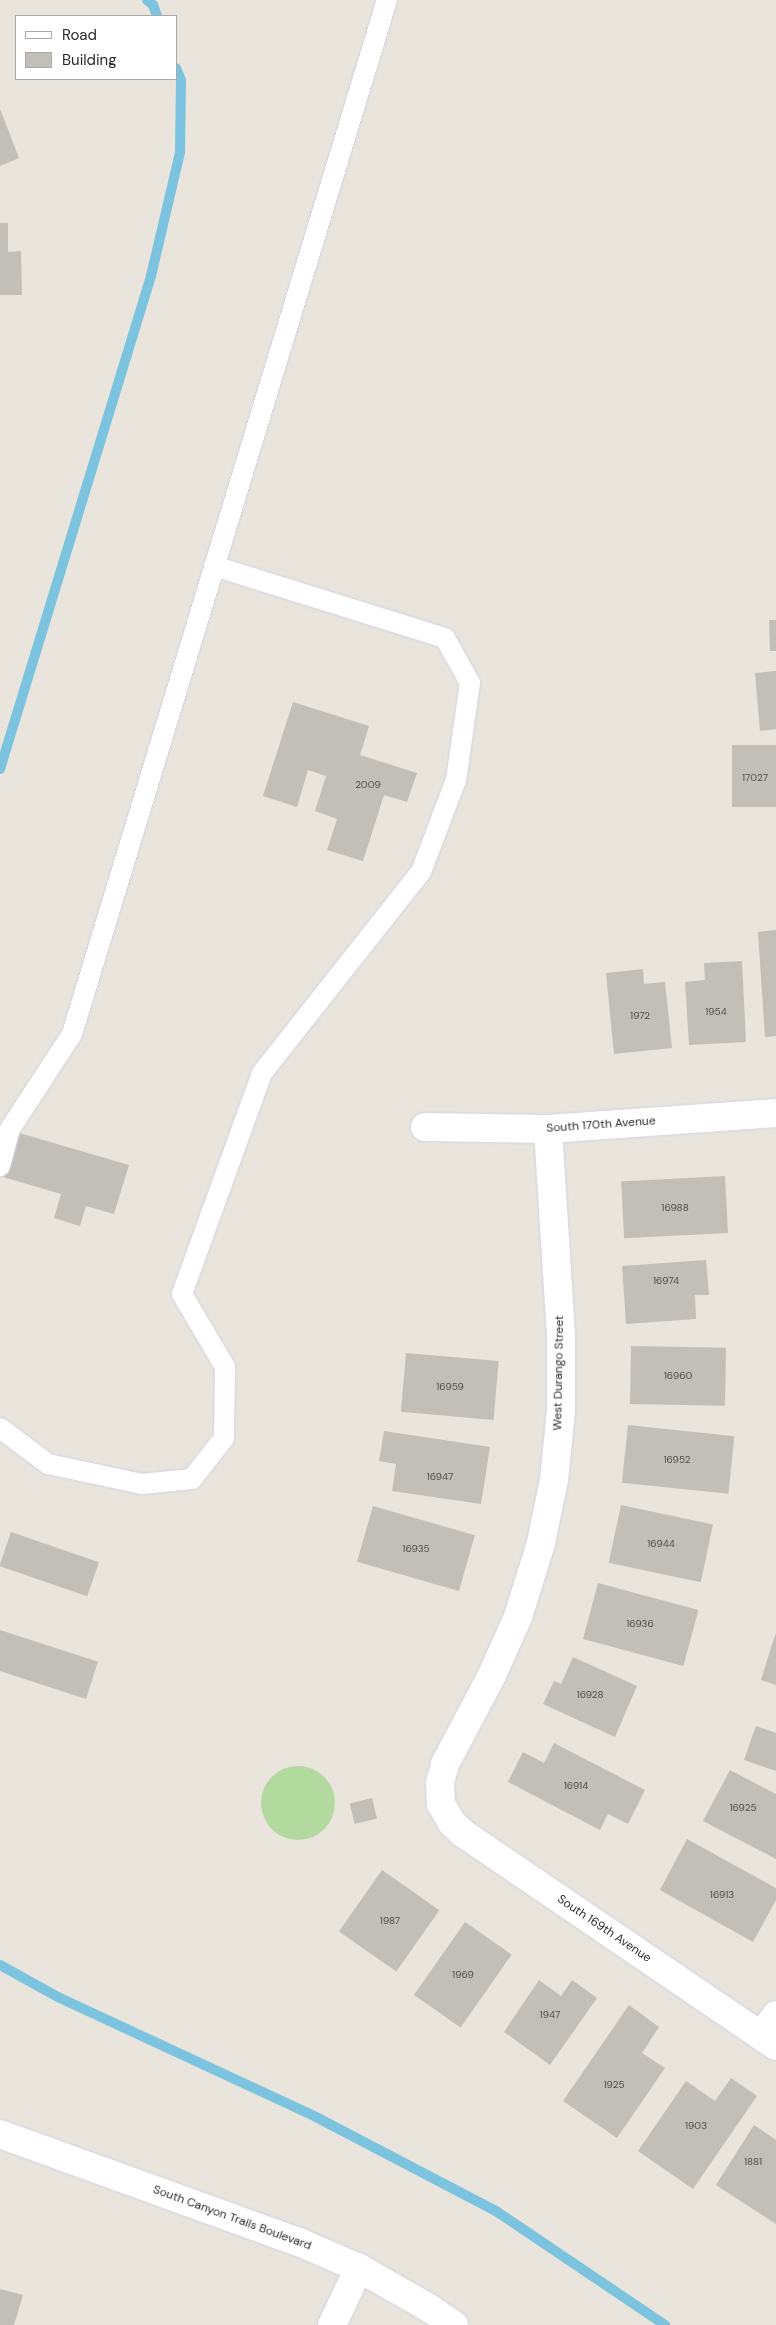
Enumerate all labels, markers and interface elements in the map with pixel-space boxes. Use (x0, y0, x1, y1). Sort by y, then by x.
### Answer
legend (15, 15, 178, 80)
text: Road (62, 25, 97, 45)
text: Building (62, 50, 117, 70)
house number: 17027 (742, 772, 768, 784)
house number: 2009 (355, 779, 381, 791)
house number: 1954 (705, 1006, 727, 1018)
house number: 1972 (630, 1010, 650, 1022)
street label: South 170th Avenue (546, 1114, 656, 1136)
house number: 16988 (661, 1202, 689, 1214)
house number: 16974 (653, 1275, 679, 1287)
street label: West Durango Street (551, 1315, 567, 1431)
house number: 16960 (664, 1370, 692, 1382)
house number: 16959 (436, 1381, 464, 1393)
house number: 16952 (663, 1454, 691, 1466)
house number: 16947 (427, 1471, 453, 1483)
house number: 16944 (647, 1538, 675, 1550)
house number: 16935 (402, 1543, 430, 1555)
house number: 16936 (626, 1618, 654, 1630)
house number: 16928 (577, 1689, 603, 1701)
house number: 16914 (564, 1780, 588, 1792)
house number: 16925 (729, 1802, 757, 1814)
house number: 16913 (710, 1889, 734, 1901)
street label: South 169th Avenue (554, 1892, 654, 1966)
house number: 1987 (380, 1915, 400, 1927)
house number: 1969 (452, 1969, 474, 1981)
house number: 1947 (540, 2009, 560, 2021)
house number: 1925 (603, 2079, 625, 2091)
house number: 1903 (685, 2120, 707, 2132)
house number: 1881 (744, 2156, 762, 2168)
street label: South Canyon Trails Boulevard (151, 2183, 313, 2253)

